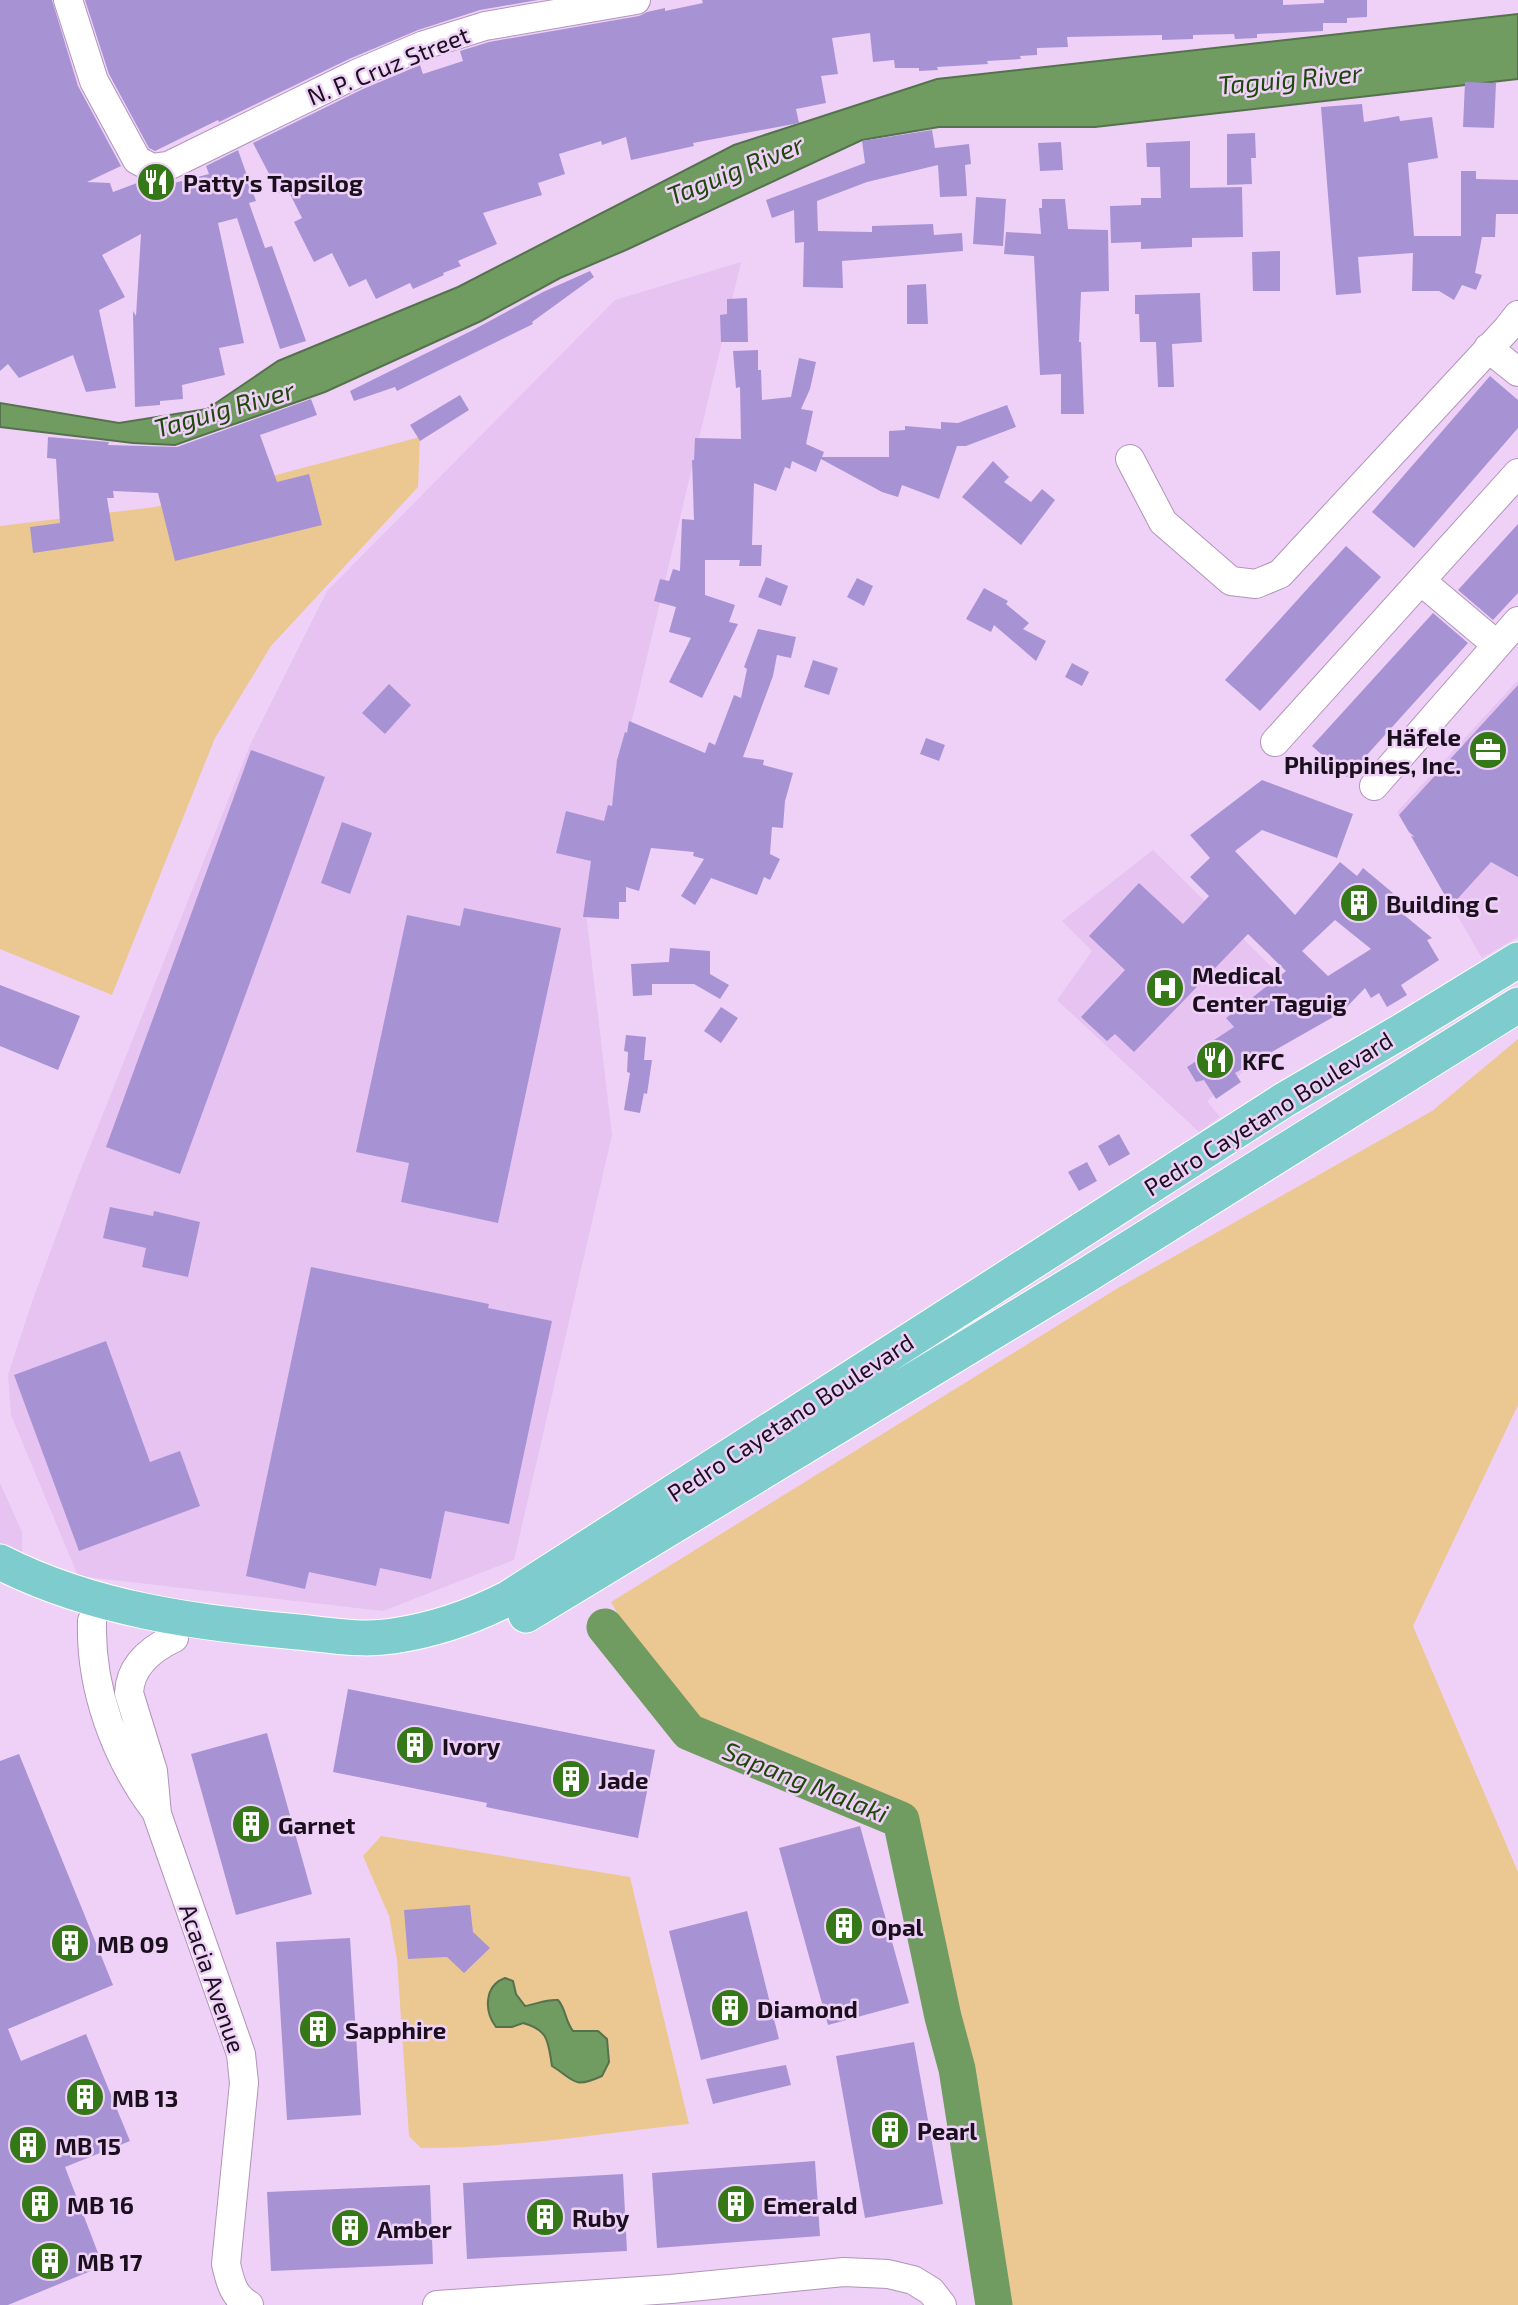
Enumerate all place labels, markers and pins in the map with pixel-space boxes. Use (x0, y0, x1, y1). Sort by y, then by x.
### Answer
restaurant icon: Patty's Tapsilog (135, 161, 177, 203)
place label: Patty's Tapsilog (183, 168, 363, 197)
place label: Häfele Philippines, Inc. (1284, 722, 1461, 779)
office icon: Häfele Philippines, Inc. (1467, 729, 1509, 771)
building icon: Building C (1338, 882, 1380, 924)
place label: Building C (1386, 889, 1499, 918)
place label: Medical Center Taguig (1192, 960, 1347, 1017)
hospital icon: Medical Center Taguig (1144, 967, 1186, 1009)
restaurant icon: KFC (1194, 1039, 1236, 1081)
place label: KFC (1242, 1046, 1285, 1075)
building icon: Ivory (394, 1724, 436, 1766)
place label: Ivory (442, 1731, 501, 1760)
building icon: Jade (550, 1758, 592, 1800)
place label: Jade (598, 1765, 648, 1794)
building icon: Garnet (230, 1803, 272, 1845)
place label: Garnet (278, 1810, 355, 1839)
building icon: Opal (823, 1905, 865, 1947)
place label: Opal (871, 1912, 924, 1941)
building icon: MB 09 (49, 1922, 91, 1964)
place label: MB 09 (97, 1929, 169, 1958)
building icon: Diamond (709, 1987, 751, 2029)
place label: Diamond (757, 1994, 858, 2023)
building icon: Sapphire (297, 2008, 339, 2050)
place label: Sapphire (345, 2015, 446, 2044)
building icon: MB 13 (64, 2076, 106, 2118)
place label: MB 13 (112, 2083, 178, 2112)
building icon: Pearl (869, 2109, 911, 2151)
place label: Pearl (917, 2116, 977, 2145)
building icon: MB 15 (7, 2124, 49, 2166)
place label: MB 15 (55, 2131, 121, 2160)
building icon: MB 16 (19, 2183, 61, 2225)
building icon: Emerald (715, 2183, 757, 2225)
place label: MB 16 (67, 2190, 134, 2219)
place label: Emerald (763, 2190, 858, 2219)
building icon: Ruby (524, 2196, 566, 2238)
place label: Ruby (572, 2203, 630, 2232)
building icon: Amber (329, 2207, 371, 2249)
place label: Amber (377, 2214, 453, 2243)
building icon: MB 17 (29, 2240, 71, 2282)
place label: MB 17 (77, 2247, 143, 2276)

